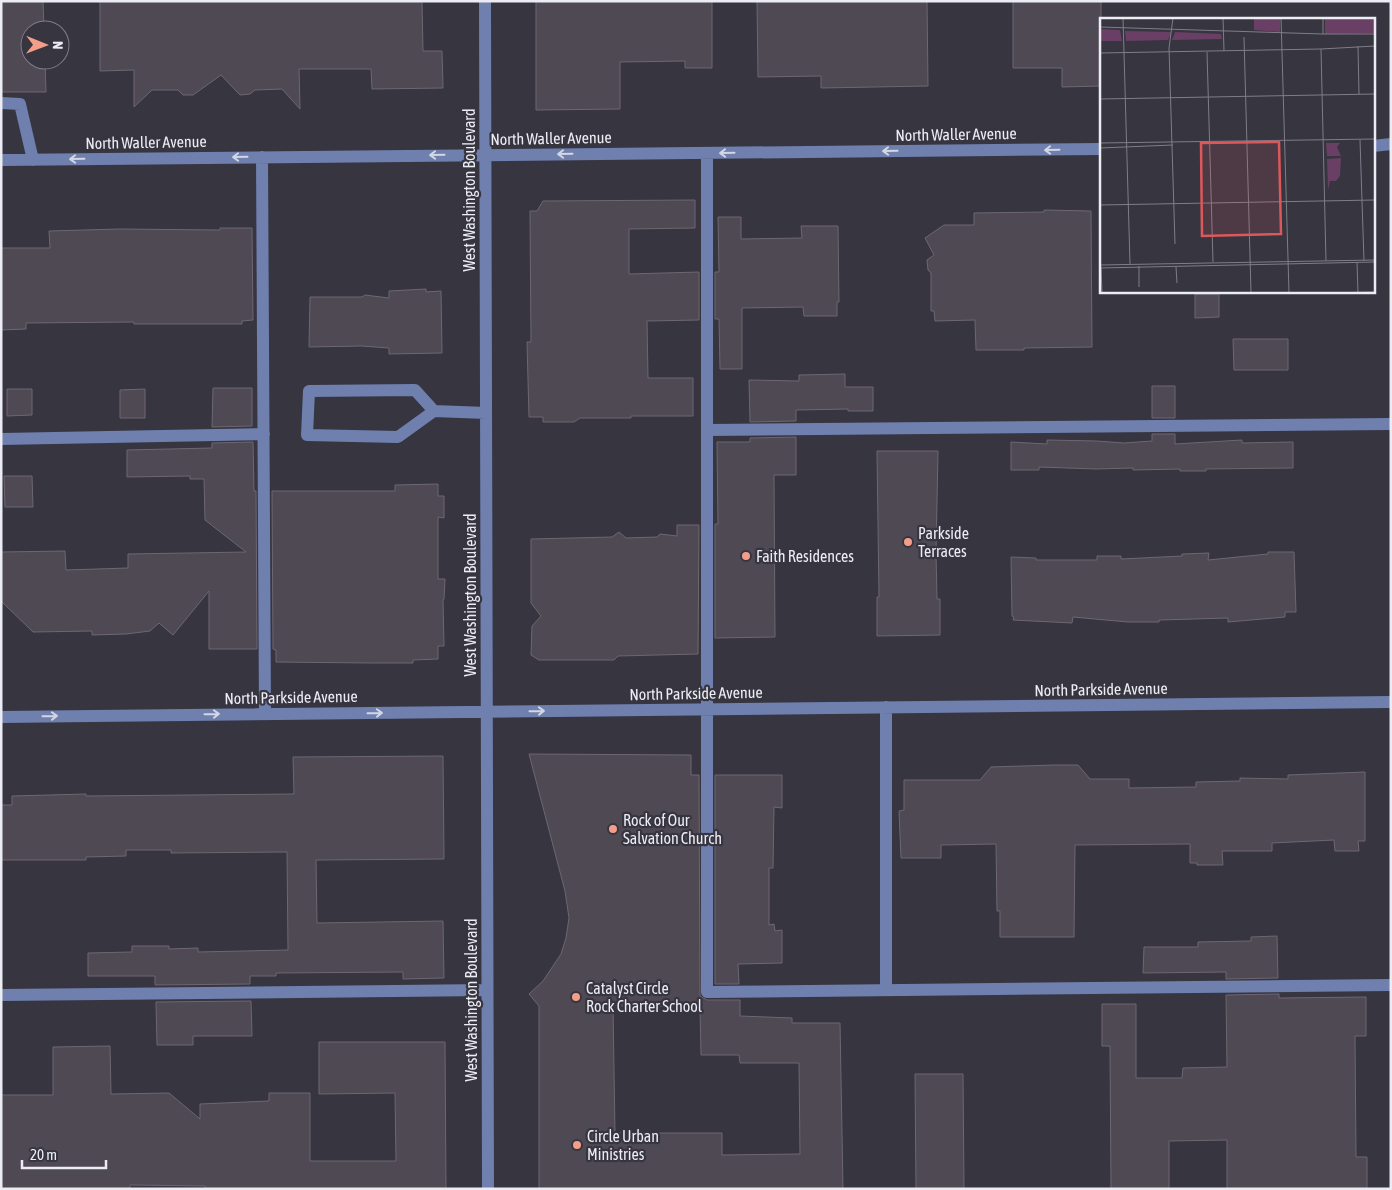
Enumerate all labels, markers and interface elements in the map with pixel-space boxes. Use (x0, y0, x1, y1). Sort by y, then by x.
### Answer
inset map (1100, 18, 1374, 292)
north arrow (20, 20, 70, 70)
text: N (50, 41, 66, 49)
street label: West Washington Boulevard (460, 108, 479, 272)
street label: North Waller Avenue (895, 124, 1017, 144)
street label: North Waller Avenue (490, 128, 612, 148)
street label: North Waller Avenue (85, 132, 207, 152)
one-way arrow (1044, 145, 1060, 155)
one-way arrow (882, 146, 898, 156)
one-way arrow (719, 148, 736, 158)
one-way arrow (557, 149, 573, 159)
one-way arrow (429, 150, 446, 160)
one-way arrow (232, 153, 248, 162)
one-way arrow (69, 154, 86, 164)
street label: West Washington Boulevard (461, 513, 480, 677)
place label: Parkside Terraces (918, 524, 969, 560)
marker: Parkside Terraces (902, 536, 914, 548)
place label: Faith Residences (756, 547, 854, 565)
marker: Faith Residences (740, 550, 752, 562)
street label: North Parkside Avenue (1034, 679, 1168, 699)
street label: North Parkside Avenue (629, 683, 763, 703)
street label: North Parkside Avenue (224, 687, 358, 707)
one-way arrow (529, 706, 545, 716)
one-way arrow (366, 708, 383, 718)
one-way arrow (204, 710, 220, 719)
one-way arrow (42, 711, 58, 721)
place label: Rock of Our Salvation Church (623, 811, 722, 847)
marker: Rock of Our Salvation Church (607, 823, 619, 835)
street label: West Washington Boulevard (462, 918, 481, 1082)
place label: Catalyst Circle Rock Charter School (586, 979, 703, 1015)
marker: Catalyst Circle Rock Charter School (570, 991, 582, 1003)
place label: Circle Urban Ministries (587, 1127, 659, 1163)
scale bar (22, 1138, 106, 1170)
marker: Circle Urban Ministries (571, 1139, 583, 1151)
text: 20 m (30, 1146, 57, 1163)

